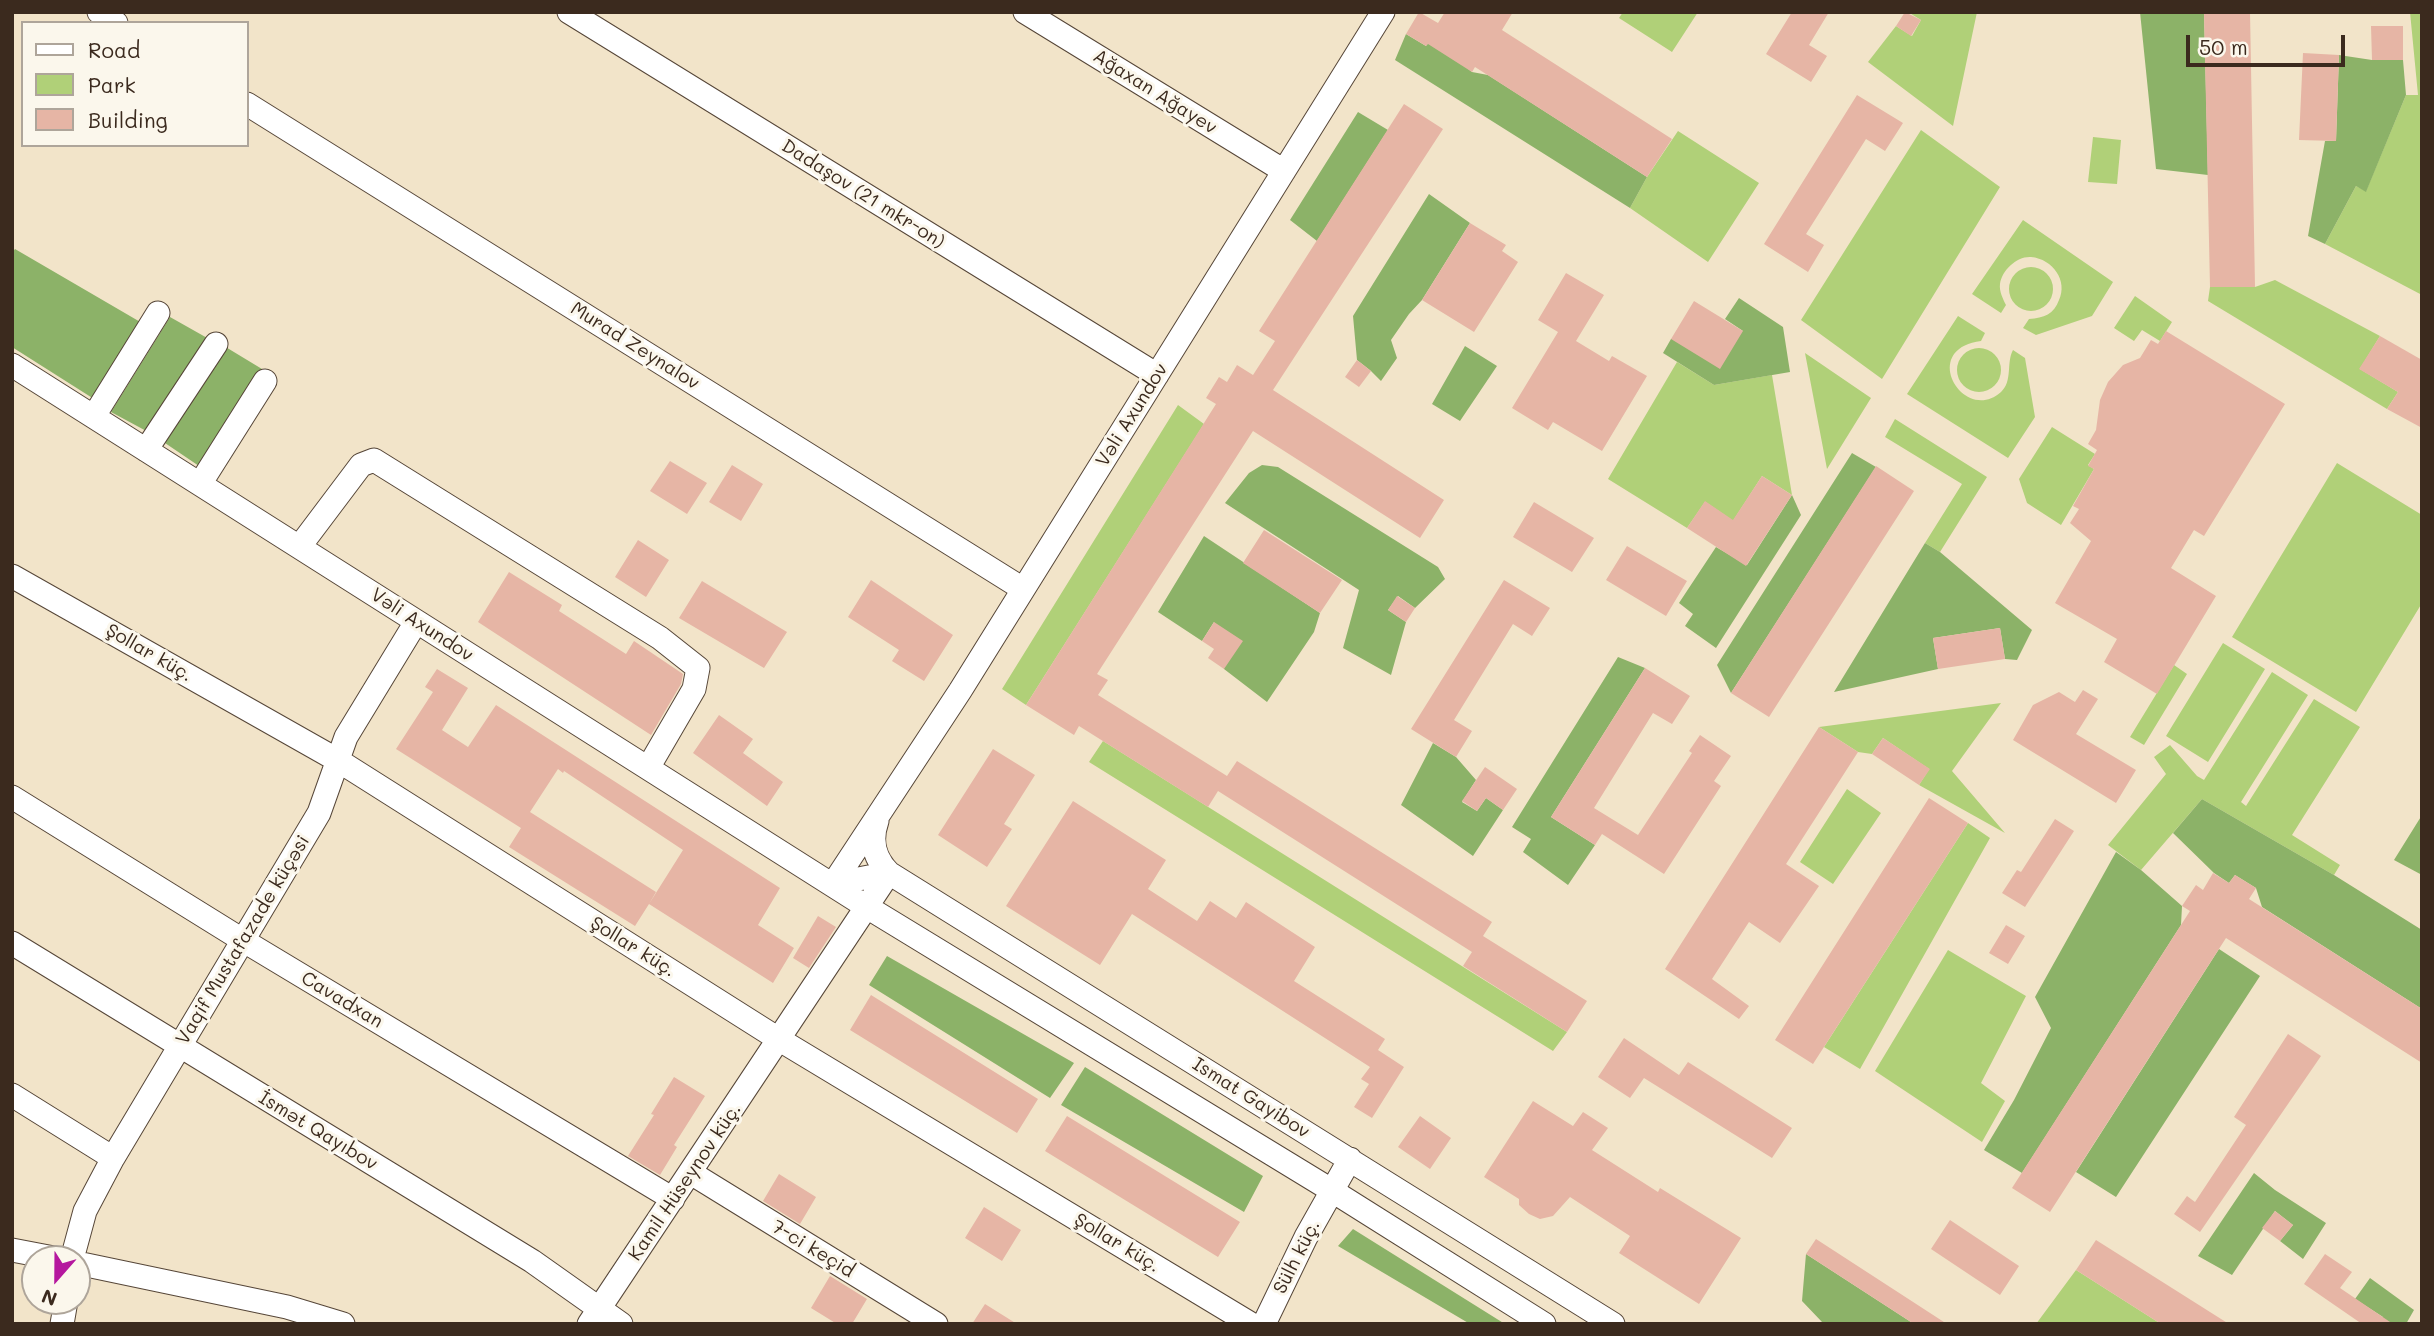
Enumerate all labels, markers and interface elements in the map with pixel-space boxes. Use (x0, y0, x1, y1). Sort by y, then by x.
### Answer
legend (21, 21, 248, 147)
scale bar (2189, 21, 2348, 65)
text: 50 m (2199, 33, 2248, 60)
text: Road (88, 36, 140, 63)
street label: Ağaxan Ağayev (1089, 45, 1221, 139)
text: Park (88, 71, 136, 98)
text: Building (88, 106, 168, 133)
street label: Dadaşov (21 mkr-on) (777, 135, 949, 253)
street label: Murad Zeynalov (566, 297, 704, 395)
street label: Vəli Axundov (1091, 359, 1173, 471)
street label: Vəli Axundov (366, 583, 478, 667)
street label: Şollar küç. (102, 619, 196, 687)
street label: Vaqif Mustafazade küçəsi (171, 831, 315, 1049)
street label: Şollar küç. (586, 912, 680, 982)
street label: Cavadxan (297, 967, 387, 1033)
street label: Ismat Gayibov (1188, 1053, 1314, 1143)
street label: İsmət Qayıbov (254, 1086, 382, 1176)
street label: Kamil Hüseynov küç. (624, 1099, 746, 1265)
street label: Şollar küç. (1070, 1208, 1164, 1278)
street label: 7-ci keçid (767, 1215, 859, 1283)
street label: Sülh küç. (1269, 1216, 1325, 1298)
north arrow (21, 1245, 91, 1315)
text: N (38, 1284, 60, 1312)

